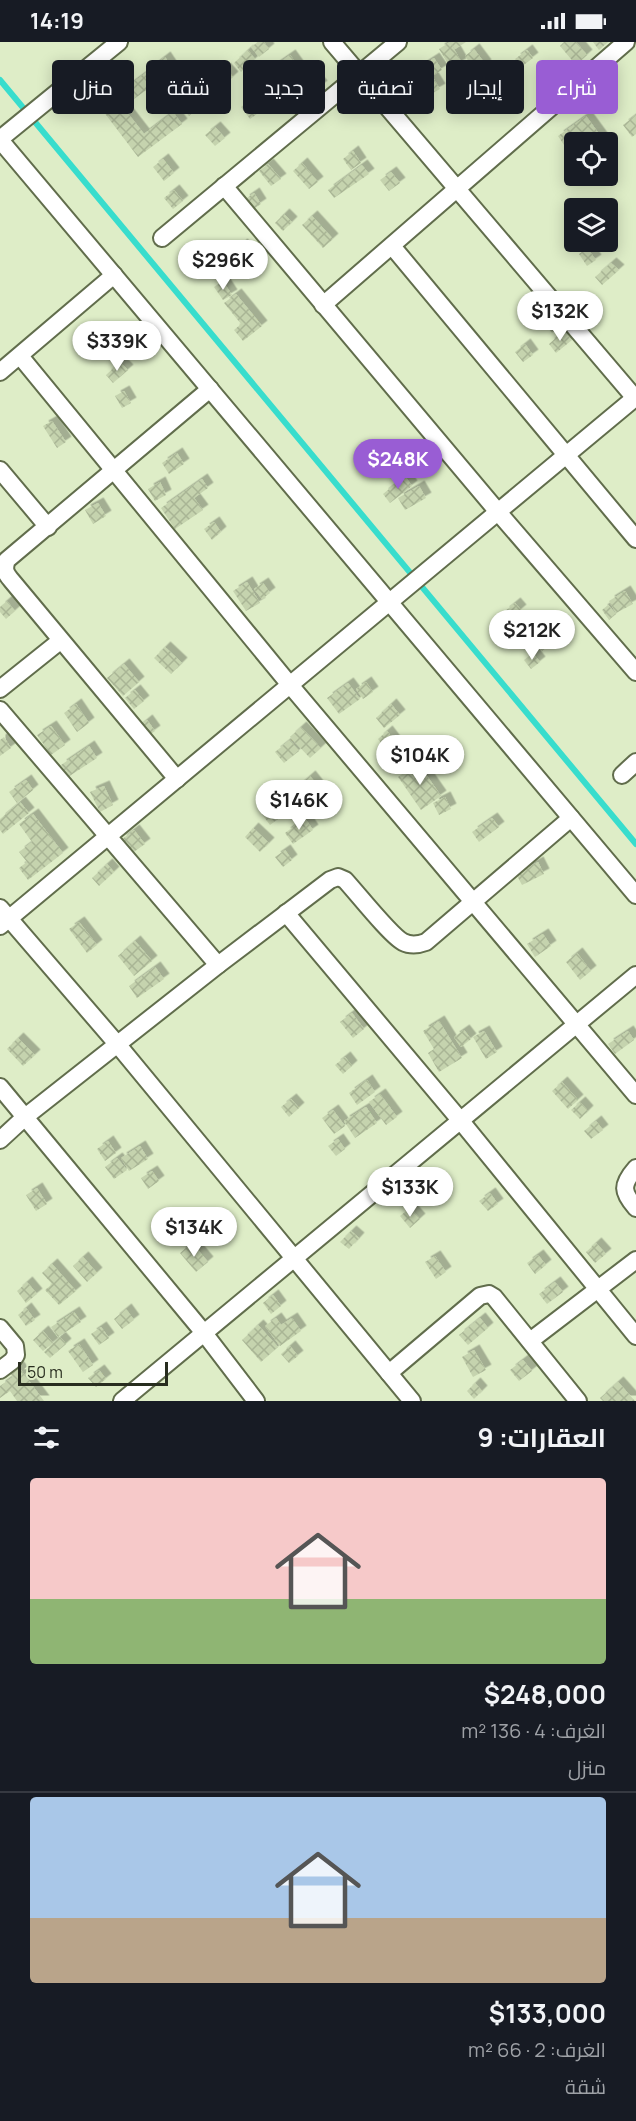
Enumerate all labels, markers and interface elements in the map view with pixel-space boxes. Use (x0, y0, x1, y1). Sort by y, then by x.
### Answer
text: 14:19 (30, 6, 84, 36)
chip: منزل (52, 60, 134, 114)
chip: شقة (146, 60, 231, 114)
chip: جديد (243, 60, 325, 114)
chip: تصفية (337, 60, 434, 114)
chip: إيجار (446, 60, 524, 114)
chip: شراء (536, 60, 618, 114)
map controls (564, 132, 618, 252)
button: locate (564, 132, 618, 186)
button: layers (564, 198, 618, 252)
pin: $296K (181, 240, 265, 291)
text: $296K (192, 246, 254, 273)
pin: $132K (518, 291, 602, 342)
text: $132K (531, 297, 589, 324)
pin: $339K (75, 321, 159, 372)
text: $339K (86, 327, 148, 354)
pin: $248K (356, 439, 440, 490)
text: $248K (367, 445, 429, 472)
pin: $212K (490, 610, 574, 661)
text: $212K (503, 616, 561, 643)
pin: $104K (378, 735, 462, 786)
text: $104K (390, 741, 450, 768)
pin: $146K (257, 780, 341, 831)
text: $146K (270, 786, 328, 813)
pin: $133K (368, 1167, 452, 1218)
text: $133K (381, 1173, 439, 1200)
pin: $134K (152, 1207, 236, 1258)
text: $134K (165, 1213, 223, 1240)
scale bar (18, 1359, 168, 1386)
text: 50 m (27, 1361, 63, 1383)
text: العقارات: 9 (478, 1419, 606, 1455)
icon: filters (30, 1421, 63, 1454)
icon: home (264, 1517, 372, 1625)
text: $248,000 (484, 1676, 606, 1712)
text: الغرف: 4 · 136 m² (461, 1717, 606, 1744)
text: منزل (568, 1754, 606, 1781)
icon: home (264, 1836, 372, 1944)
text: $133,000 (489, 1995, 606, 2031)
text: الغرف: 2 · 66 m² (468, 2036, 606, 2063)
text: شقة (565, 2073, 606, 2100)

